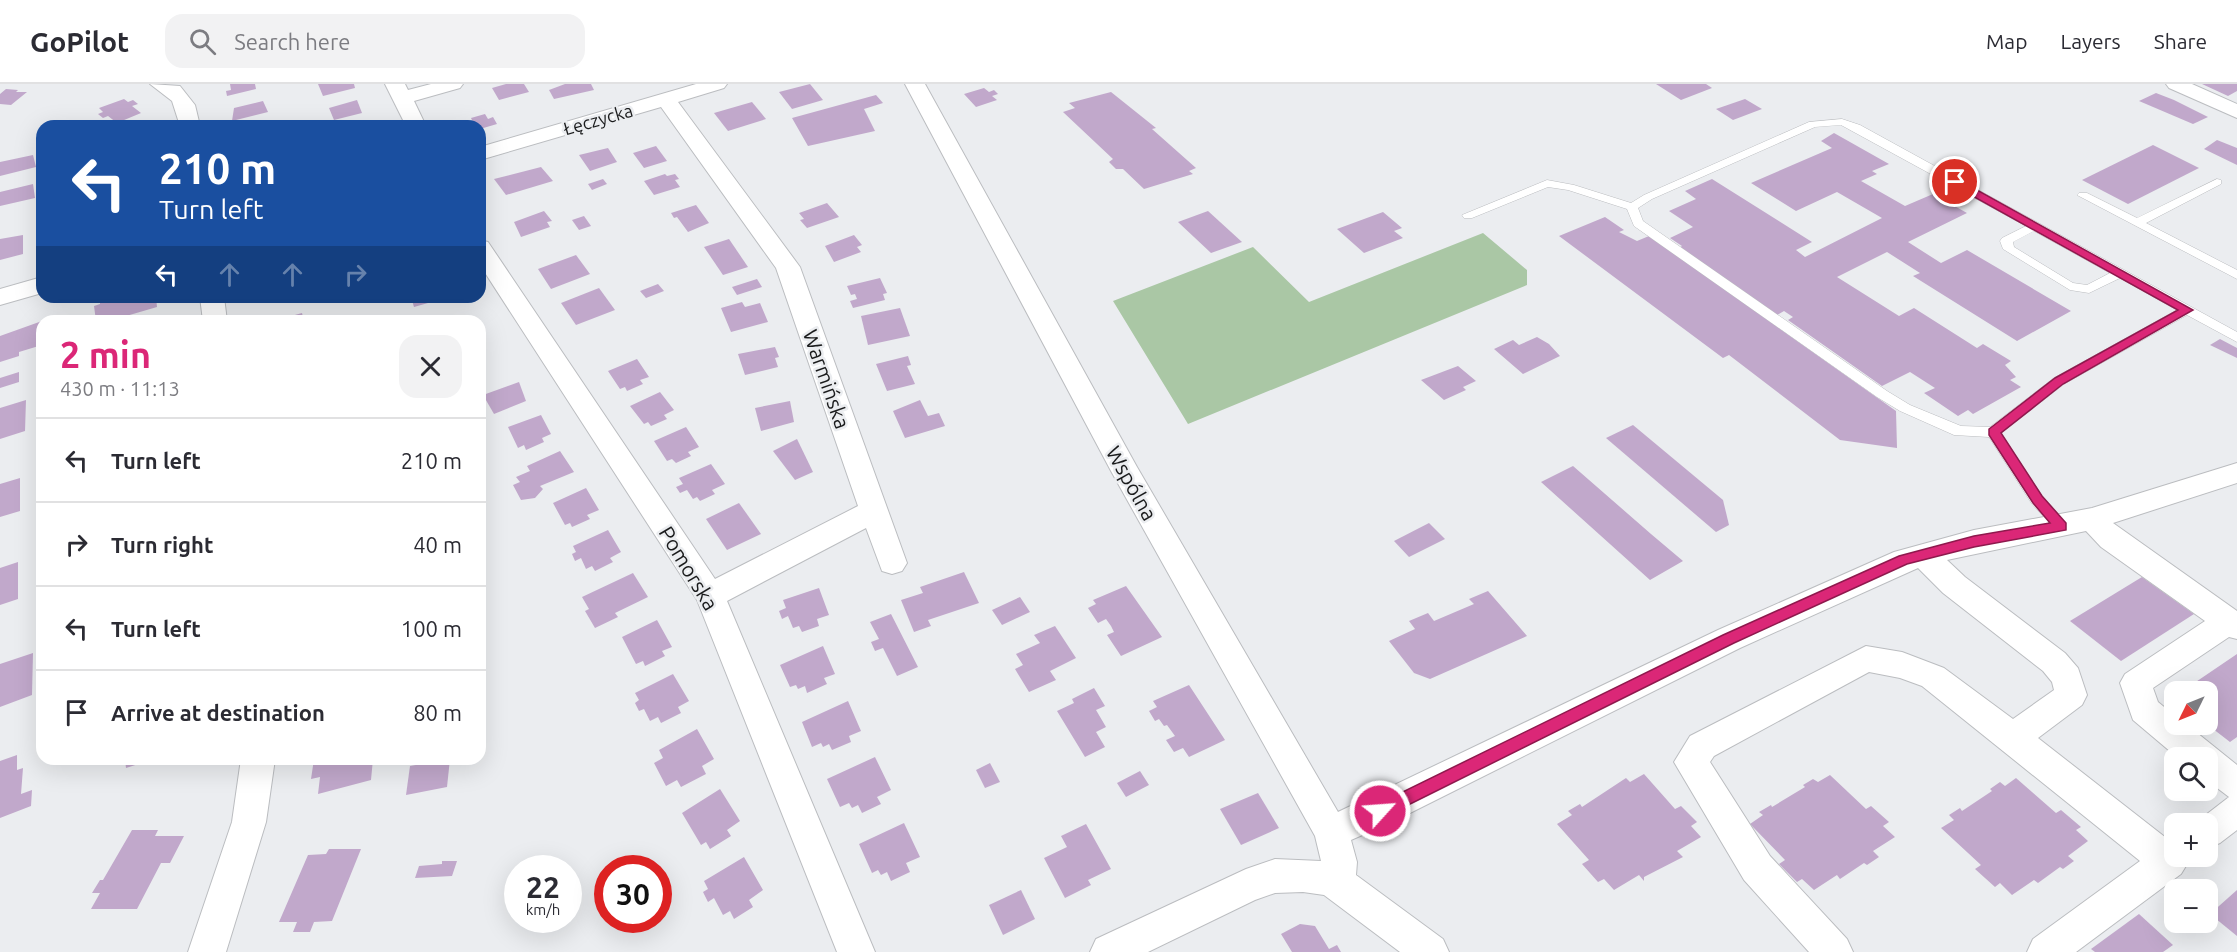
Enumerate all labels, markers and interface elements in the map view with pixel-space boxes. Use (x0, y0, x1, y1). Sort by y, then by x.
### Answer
search box (165, 14, 585, 68)
icon: search (186, 25, 219, 58)
text: GoPilot (30, 26, 129, 57)
text: Search here (234, 29, 350, 54)
text: Map (1986, 29, 2027, 53)
text: Layers (2060, 29, 2121, 53)
text: Share (2154, 29, 2207, 53)
street label: Łęczycka (561, 100, 635, 138)
icon: left (60, 144, 138, 222)
text: 210 m (159, 145, 276, 192)
pin (1929, 156, 1980, 207)
icon: arrive (1938, 165, 1971, 198)
text: Turn left (159, 194, 263, 224)
icon: left (150, 258, 183, 291)
icon: ahead (213, 258, 246, 291)
icon: ahead (276, 258, 309, 291)
icon: right (339, 258, 372, 291)
street label: Warmińska (799, 326, 855, 432)
text: 2 min (60, 334, 151, 375)
button: close (399, 335, 462, 398)
text: 430 m · 11:13 (60, 377, 180, 400)
street label: Wspólna (1102, 442, 1162, 524)
icon: left (60, 444, 93, 477)
text: Turn left (111, 448, 201, 473)
text: 210 m (401, 448, 462, 473)
street label: Pomorska (655, 522, 723, 614)
icon: right (60, 528, 93, 561)
text: Turn right (111, 532, 213, 557)
text: 40 m (413, 532, 462, 557)
icon: left (60, 612, 93, 645)
text: Turn left (111, 616, 201, 641)
text: 100 m (401, 616, 462, 641)
north arrow (2164, 681, 2218, 735)
map controls (2164, 681, 2218, 933)
icon: arrive (60, 696, 93, 729)
text: Arrive at destination (111, 700, 325, 725)
text: 80 m (413, 700, 462, 725)
button: search (2164, 747, 2218, 801)
position arrow (1348, 779, 1412, 843)
button: + (2164, 813, 2218, 867)
speed limit sign: 30 (594, 855, 672, 933)
text: 22 (526, 870, 560, 904)
button: − (2164, 879, 2218, 933)
text: km/h (526, 901, 560, 918)

